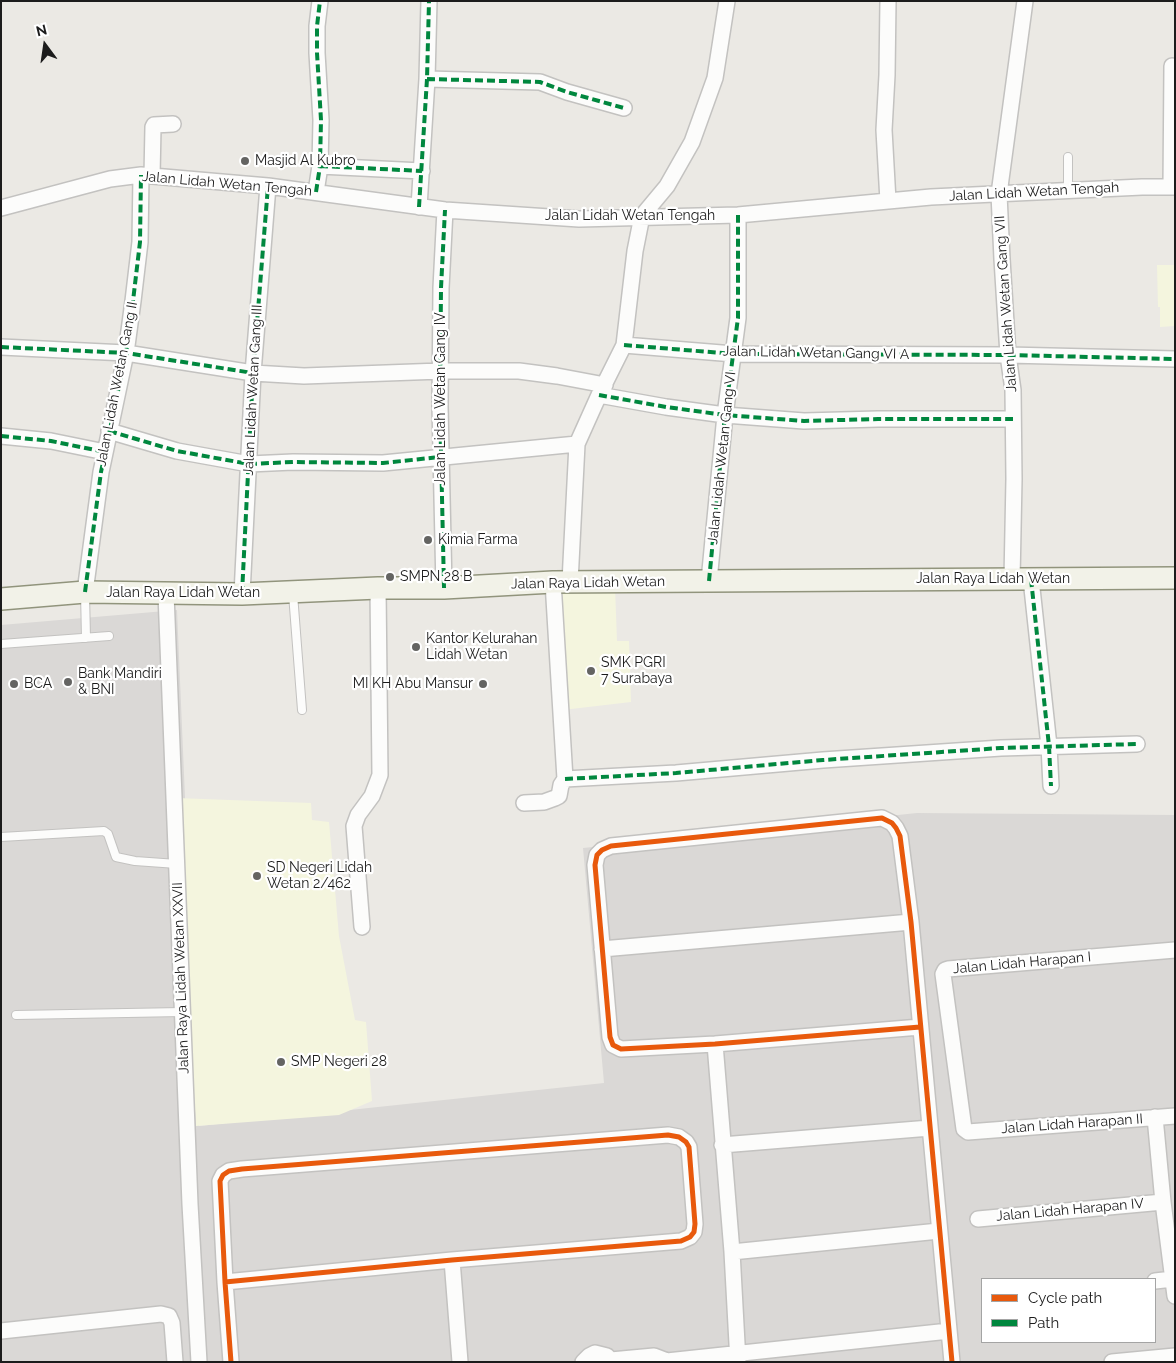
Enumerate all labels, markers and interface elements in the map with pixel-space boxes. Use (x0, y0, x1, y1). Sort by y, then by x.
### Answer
north arrow (20, 20, 70, 70)
text: N (34, 21, 48, 40)
place label: Masjid Al Kubro (255, 153, 356, 169)
marker: Masjid Al Kubro (239, 155, 251, 167)
street label: Jalan Lidah Wetan Tengah (141, 168, 313, 200)
street label: Jalan Lidah Wetan Tengah (948, 179, 1120, 205)
street label: Jalan Lidah Wetan Tengah (545, 208, 715, 224)
street label: Jalan Lidah Wetan Gang VII (991, 215, 1021, 393)
street label: Jalan Lidah Wetan Gang II (93, 300, 141, 468)
street label: Jalan Lidah Wetan Gang III (240, 304, 266, 476)
street label: Jalan Lidah Wetan Gang IV (433, 312, 449, 486)
street label: Jalan Lidah Wetan Gang VI A (723, 343, 909, 363)
street label: Jalan Lidah Wetan Gang VI (705, 371, 739, 545)
place label: Kimia Farma (438, 532, 518, 548)
marker: Kimia Farma (422, 534, 434, 546)
place label: SMPN 28 B (400, 569, 472, 585)
marker: SMPN 28 B (384, 571, 396, 583)
street label: Jalan Raya Lidah Wetan (916, 571, 1070, 587)
street label: Jalan Raya Lidah Wetan (511, 573, 665, 593)
street label: Jalan Raya Lidah Wetan (106, 585, 260, 601)
place label: Kantor Kelurahan Lidah Wetan (426, 631, 537, 664)
marker: Kantor Kelurahan Lidah Wetan (410, 641, 422, 653)
place label: SMK PGRI 7 Surabaya (601, 655, 672, 688)
marker: SMK PGRI 7 Surabaya (585, 665, 597, 677)
place label: Bank Mandiri & BNI (78, 666, 162, 699)
place label: BCA (24, 676, 52, 692)
marker: Bank Mandiri & BNI (62, 676, 74, 688)
place label: MI KH Abu Mansur (353, 676, 473, 692)
marker: BCA (8, 678, 20, 690)
marker: MI KH Abu Mansur (477, 678, 489, 690)
place label: SD Negeri Lidah Wetan 2/462 (267, 860, 372, 892)
marker: SD Negeri Lidah Wetan 2/462 (251, 870, 263, 882)
street label: Jalan Raya Lidah Wetan XXVII (169, 882, 193, 1074)
street label: Jalan Lidah Harapan I (952, 949, 1092, 977)
place label: SMP Negeri 28 (291, 1054, 387, 1070)
marker: SMP Negeri 28 (275, 1056, 287, 1068)
street label: Jalan Lidah Harapan II (1001, 1111, 1143, 1137)
street label: Jalan Lidah Harapan IV (996, 1195, 1144, 1225)
legend (981, 1278, 1156, 1343)
text: Cycle path (1028, 1289, 1102, 1307)
text: Path (1028, 1314, 1059, 1332)

